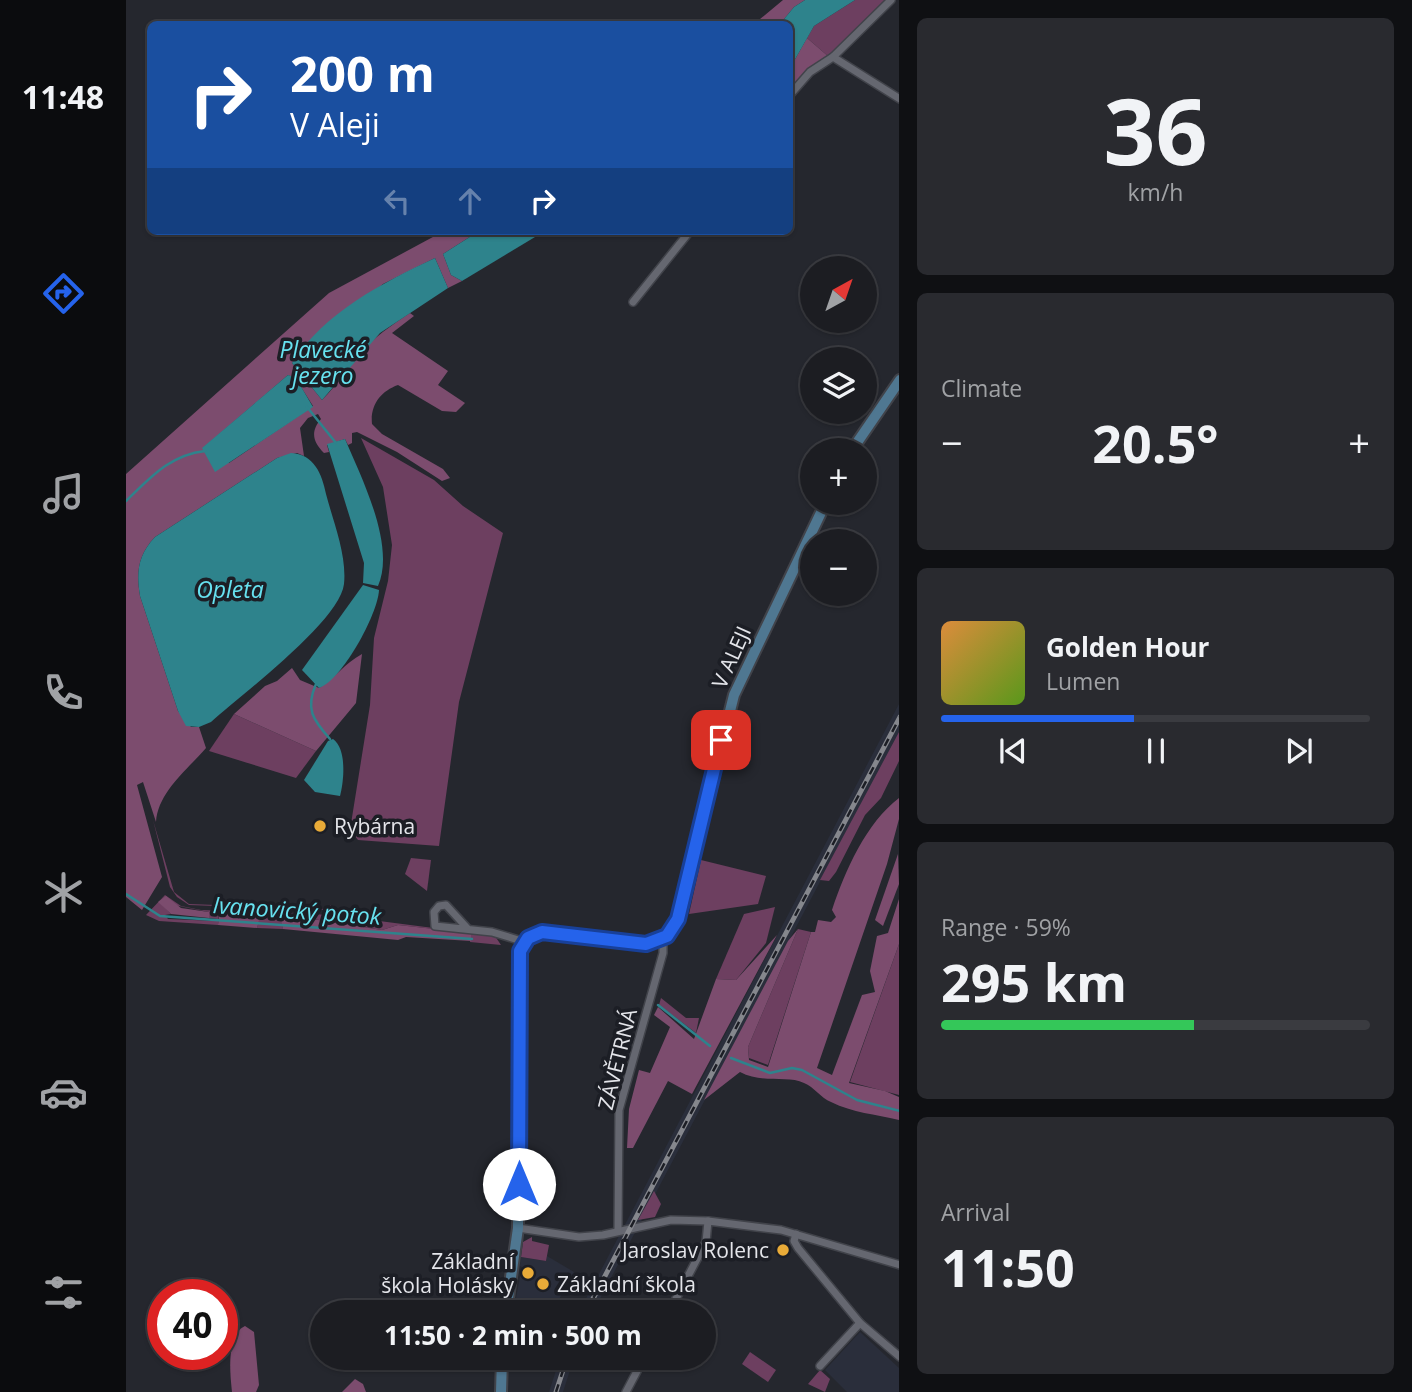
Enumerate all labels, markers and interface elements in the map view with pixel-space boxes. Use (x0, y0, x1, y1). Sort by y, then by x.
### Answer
text: 200 m (290, 40, 435, 106)
icon: right (175, 49, 266, 140)
text: 36 (1103, 68, 1208, 192)
text: 11:48 (22, 75, 104, 118)
text: V Aleji (290, 103, 380, 146)
text: km/h (1128, 176, 1183, 208)
icon: left (378, 182, 416, 220)
icon: ahead (451, 182, 489, 220)
icon: right (524, 182, 562, 220)
north arrow (800, 256, 877, 332)
map controls (800, 256, 877, 606)
icon: directions (39, 269, 88, 318)
water label: Plavecké jezero (280, 333, 367, 391)
button: layers (800, 347, 877, 424)
text: Climate (941, 372, 1022, 404)
text: 20.5° (1092, 407, 1219, 478)
text: − (941, 416, 963, 468)
text: + (1348, 416, 1370, 468)
button: + (800, 438, 877, 515)
icon: music (39, 469, 88, 518)
button: − (800, 529, 877, 606)
water label: Opleta (196, 573, 264, 605)
street label: V ALEJI (705, 621, 757, 693)
text: Golden Hour (1046, 629, 1209, 665)
text: Lumen (1046, 665, 1120, 697)
icon: phone (39, 668, 88, 717)
pin (691, 710, 751, 770)
icon: arrive (702, 721, 740, 759)
icon: previous (994, 732, 1032, 770)
icon: pause (1137, 732, 1175, 770)
icon: next (1280, 732, 1318, 770)
place label: Rybárna (334, 812, 415, 840)
marker: Rybárna (312, 818, 328, 834)
icon: climate (39, 868, 88, 917)
water label: Ivanovický potok (212, 888, 383, 932)
text: Range · 59% (941, 911, 1071, 943)
text: 295 km (941, 946, 1127, 1017)
street label: ZÁVĚTRNÁ (591, 1005, 643, 1112)
icon: car (39, 1068, 88, 1117)
position arrow (482, 1147, 556, 1221)
text: Arrival (941, 1196, 1010, 1228)
text: 11:50 (941, 1231, 1075, 1302)
place label: Jaroslav Rolenc (620, 1236, 769, 1264)
marker: Jaroslav Rolenc (775, 1242, 791, 1258)
place label: Základní škola Holásky (381, 1247, 515, 1299)
marker: Základní škola Holásky (520, 1265, 536, 1281)
icon: filters (39, 1268, 88, 1317)
place label: Základní škola (557, 1270, 696, 1298)
marker: Základní škola (535, 1276, 551, 1292)
speed limit sign: 40 (147, 1279, 238, 1370)
text: 11:50 · 2 min · 500 m (384, 1317, 642, 1353)

